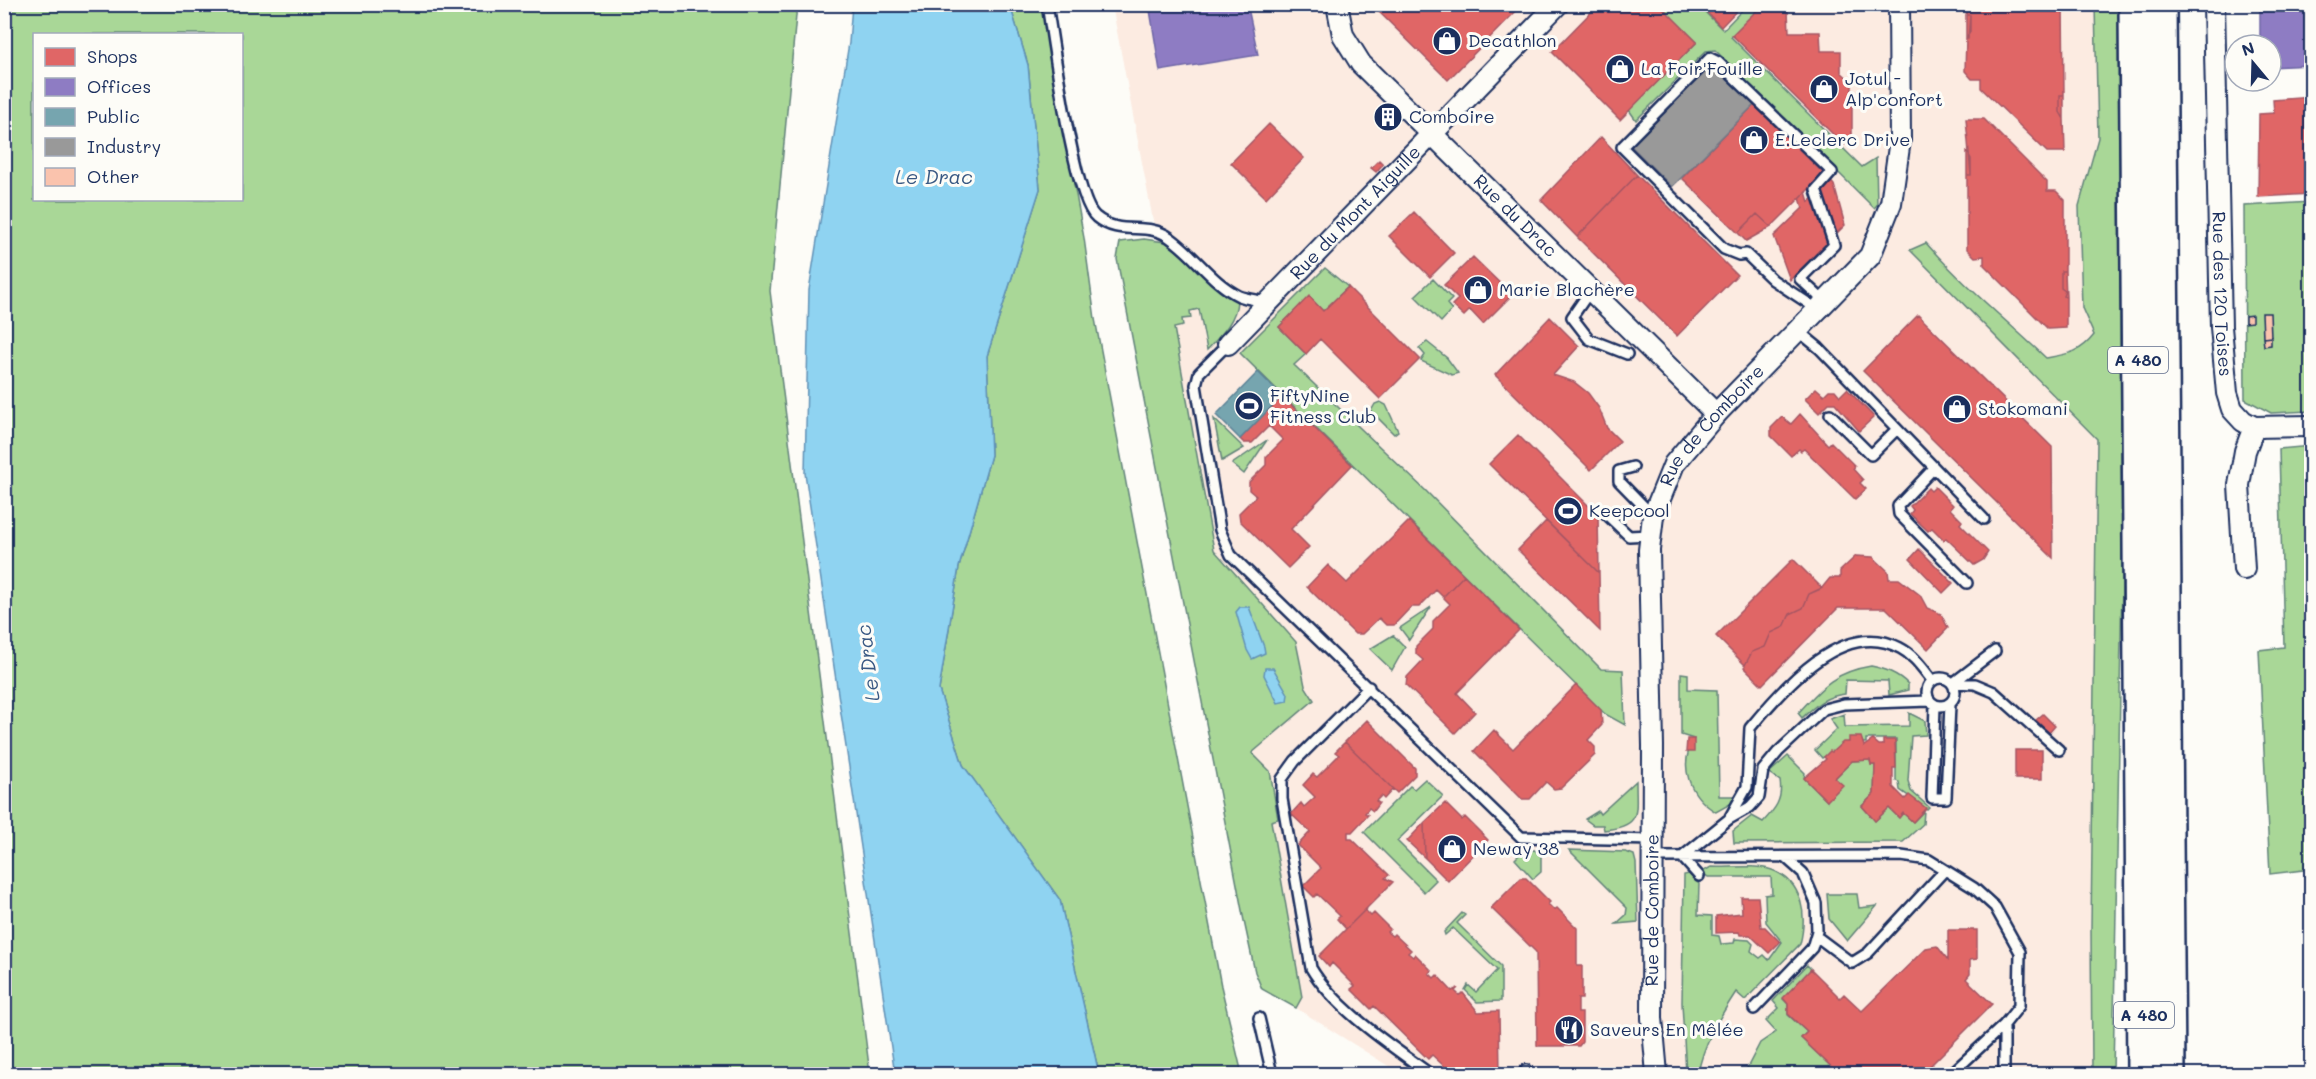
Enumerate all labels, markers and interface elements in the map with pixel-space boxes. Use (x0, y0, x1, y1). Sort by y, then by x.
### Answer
shop icon: Decathlon (1431, 25, 1463, 57)
place label: Decathlon (1468, 28, 1557, 52)
legend (33, 33, 243, 201)
north arrow (2223, 33, 2283, 93)
text: N (2239, 36, 2257, 60)
text: Shops (87, 44, 138, 68)
shop icon: La Foir'Fouille (1604, 53, 1636, 85)
place label: La Foir'Fouille (1641, 56, 1763, 80)
place label: Jotul - Alp'confort (1845, 66, 1943, 111)
shop icon: Jotul - Alp'confort (1808, 73, 1840, 105)
text: Offices (87, 74, 151, 98)
building icon: Comboire (1372, 101, 1404, 133)
text: Public (87, 104, 140, 128)
place label: Comboire (1409, 104, 1495, 128)
shop icon: E.Leclerc Drive (1738, 124, 1770, 156)
place label: E.Leclerc Drive (1775, 127, 1910, 151)
text: Industry (87, 134, 161, 158)
street label: Rue du Mont Aiguille (1284, 140, 1425, 284)
water label: Le Drac (895, 163, 973, 189)
text: Other (87, 164, 140, 188)
street label: Rue du Drac (1469, 168, 1563, 262)
street label: Rue des 120 Toises (2207, 211, 2238, 377)
shop icon: Marie Blachère (1462, 274, 1494, 306)
place label: Marie Blachère (1499, 277, 1635, 301)
road number: A 480 (2108, 347, 2168, 373)
street label: Rue de Comboire (1653, 359, 1769, 489)
place label: FiftyNine Fitness Club (1270, 383, 1377, 428)
sports icon: FiftyNine Fitness Club (1233, 390, 1265, 422)
shop icon: Stokomani (1941, 393, 1973, 425)
place label: Stokomani (1978, 396, 2068, 420)
sports icon: Keepcool (1552, 495, 1584, 527)
place label: Keepcool (1589, 498, 1670, 522)
water label: Le Drac (849, 623, 885, 703)
shop icon: Neway 38 (1436, 833, 1468, 865)
street label: Rue de Comboire (1639, 834, 1664, 986)
place label: Neway 38 (1473, 836, 1559, 860)
road number: A 480 (2114, 1002, 2174, 1028)
restaurant icon: Saveurs En Mêlée (1553, 1014, 1585, 1046)
place label: Saveurs En Mêlée (1590, 1017, 1744, 1041)

